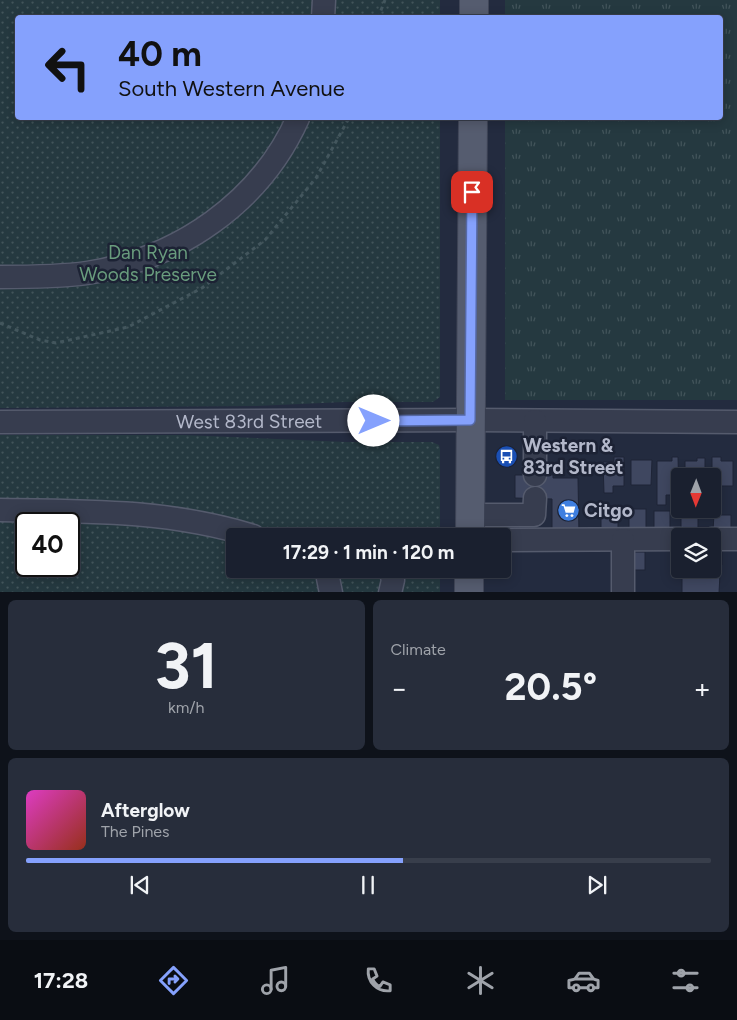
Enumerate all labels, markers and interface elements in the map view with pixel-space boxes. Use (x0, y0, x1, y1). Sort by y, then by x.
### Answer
text: 40 m (118, 33, 202, 75)
icon: left (35, 35, 100, 100)
text: South Western Avenue (118, 75, 345, 102)
pin (451, 171, 493, 213)
icon: arrive (458, 178, 486, 206)
park label: Dan Ryan Woods Preserve (79, 241, 217, 286)
position arrow (347, 394, 399, 446)
street label: West 83rd Street (176, 409, 322, 433)
place label: Western & 83rd Street (523, 434, 624, 479)
bus stop icon: Western & 83rd Street (495, 444, 519, 468)
north arrow (671, 468, 721, 518)
map controls (671, 468, 721, 578)
supermarket icon: Citgo (556, 498, 580, 522)
place label: Citgo (584, 499, 633, 522)
speed limit sign: 40 (15, 512, 80, 577)
button: layers (671, 528, 721, 578)
text: 17:29 · 1 min · 120 m (283, 541, 454, 564)
text: 31 (154, 626, 218, 704)
text: Climate (391, 640, 446, 659)
text: 20.5° (505, 664, 597, 710)
text: − (391, 671, 408, 705)
text: + (694, 671, 711, 705)
text: km/h (168, 698, 205, 717)
text: Afterglow (101, 799, 190, 822)
text: The Pines (101, 822, 170, 841)
icon: previous (126, 871, 154, 899)
icon: pause (354, 871, 382, 899)
icon: next (583, 871, 611, 899)
icon: directions (156, 963, 191, 998)
icon: music (258, 963, 293, 998)
icon: phone (361, 963, 396, 998)
icon: climate (463, 963, 498, 998)
icon: car (566, 963, 601, 998)
icon: filters (668, 963, 703, 998)
text: 17:28 (34, 967, 88, 994)

